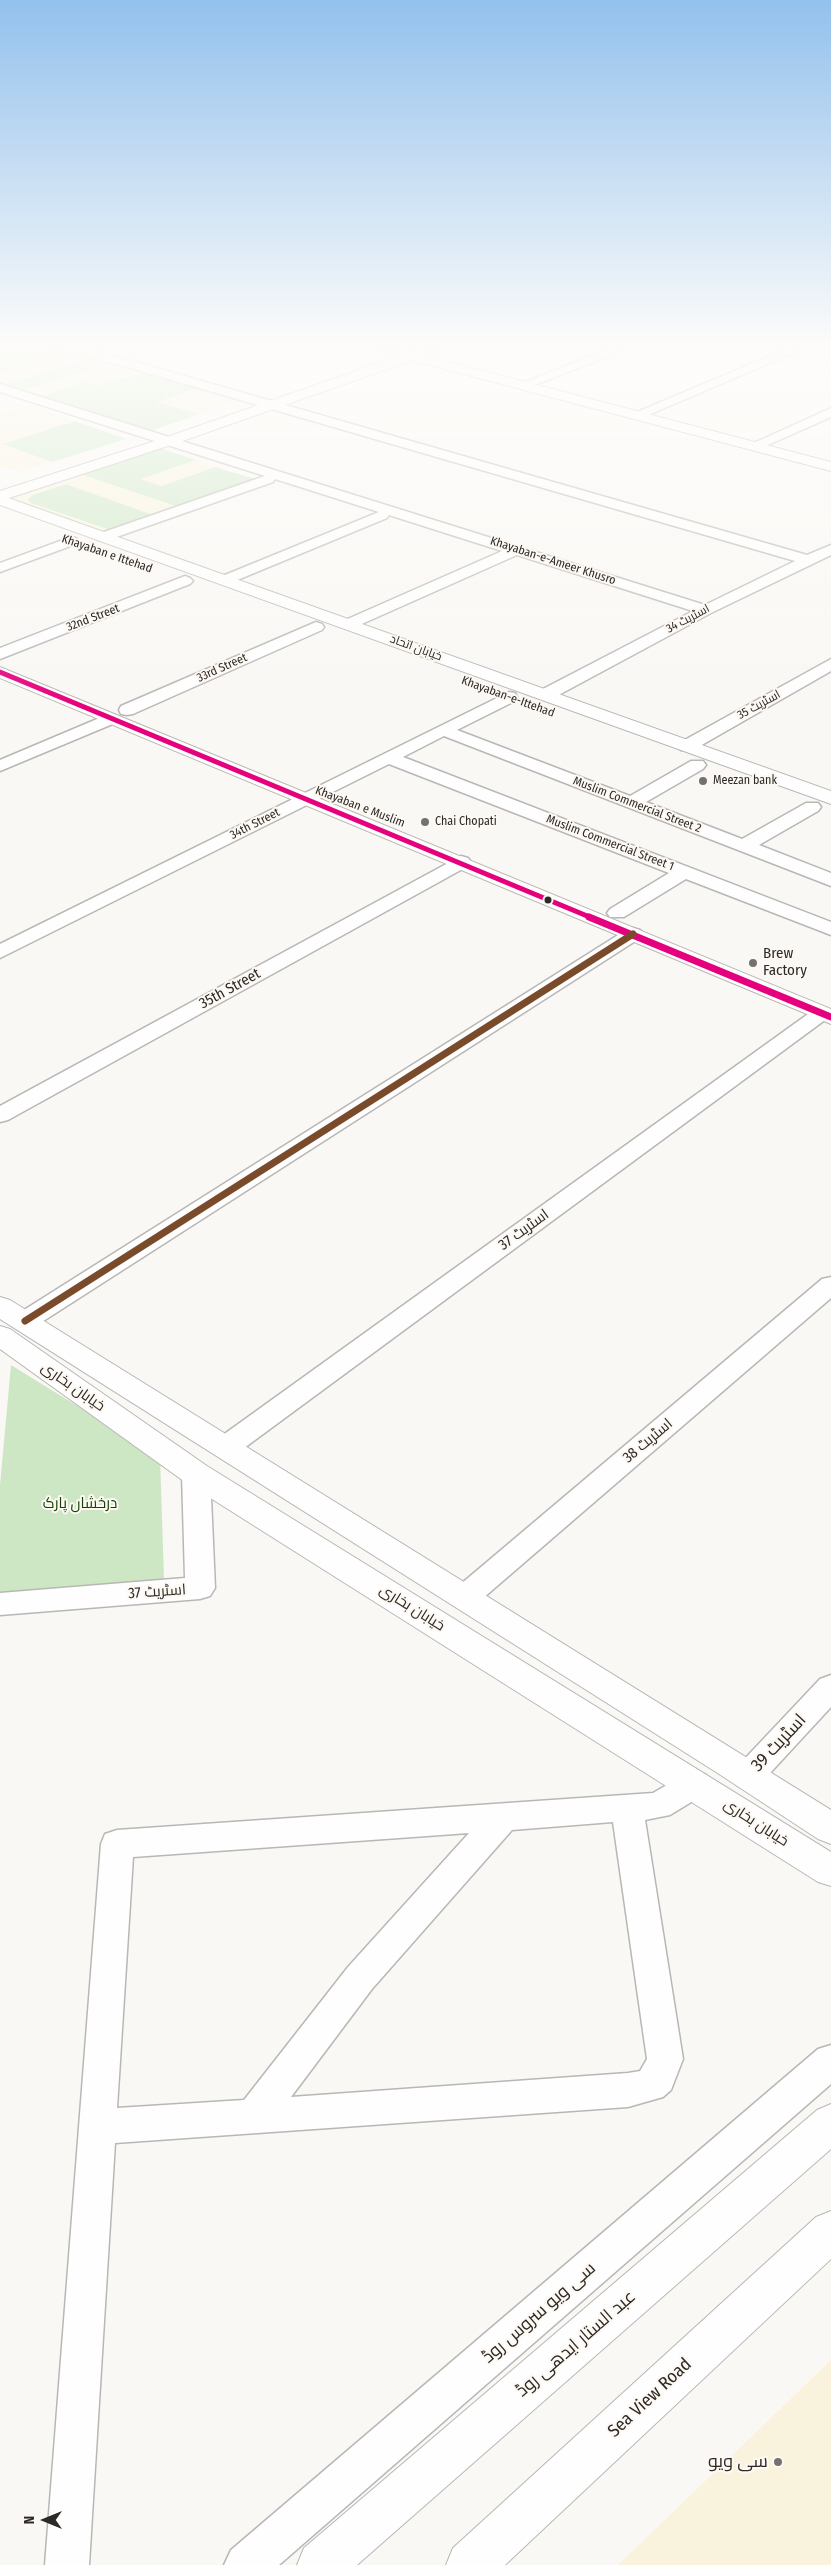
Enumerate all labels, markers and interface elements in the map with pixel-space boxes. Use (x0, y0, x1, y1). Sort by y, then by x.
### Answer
street label: Khayaban e Ittehad (60, 532, 154, 576)
street label: Khayaban-e-Ameer Khusro (488, 534, 618, 588)
street label: 32nd Street (64, 601, 122, 635)
street label: اسٹریٹ 34 (664, 602, 712, 636)
street label: خیابان اتحاد (388, 632, 444, 664)
street label: 33rd Street (195, 651, 249, 685)
street label: Khayaban-e-Ittehad (459, 673, 557, 721)
street label: اسٹریٹ 35 (735, 687, 783, 723)
street label: Muslim Commercial Street 2 (571, 774, 703, 836)
place label: Meezan bank (713, 774, 777, 788)
marker: Meezan bank (697, 775, 709, 787)
street label: Khayaban e Muslim (313, 783, 407, 831)
street label: 34th Street (228, 805, 282, 843)
street label: Muslim Commercial Street 1 (544, 812, 676, 874)
place label: Chai Chopati (435, 815, 497, 829)
marker: Chai Chopati (419, 816, 431, 828)
unlabelled marker (543, 895, 553, 905)
place label: Brew Factory (763, 945, 807, 980)
marker: Brew Factory (747, 957, 759, 969)
street label: 35th Street (196, 965, 264, 1013)
street label: اسٹریٹ 37 (495, 1206, 553, 1254)
street label: خیابان بخاری (38, 1358, 108, 1416)
street label: اسٹریٹ 38 (619, 1415, 677, 1467)
park label: درخشاں پارک (43, 1495, 117, 1513)
street label: اسٹریٹ 37 (127, 1581, 187, 1603)
street label: خیابان بخاری (376, 1581, 448, 1635)
street label: اسٹریٹ 39 (747, 1710, 811, 1776)
street label: خیابان بخاری (720, 1795, 792, 1851)
street label: سی ویو سروس روڈ (478, 2258, 600, 2368)
street label: عبد الستار ایدھی روڈ (512, 2286, 640, 2402)
street label: Sea View Road (604, 2354, 696, 2442)
place label: سی ویو (708, 2451, 768, 2473)
marker: سی ویو (772, 2456, 784, 2468)
north arrow (20, 2495, 70, 2545)
text: N (21, 2516, 38, 2524)

